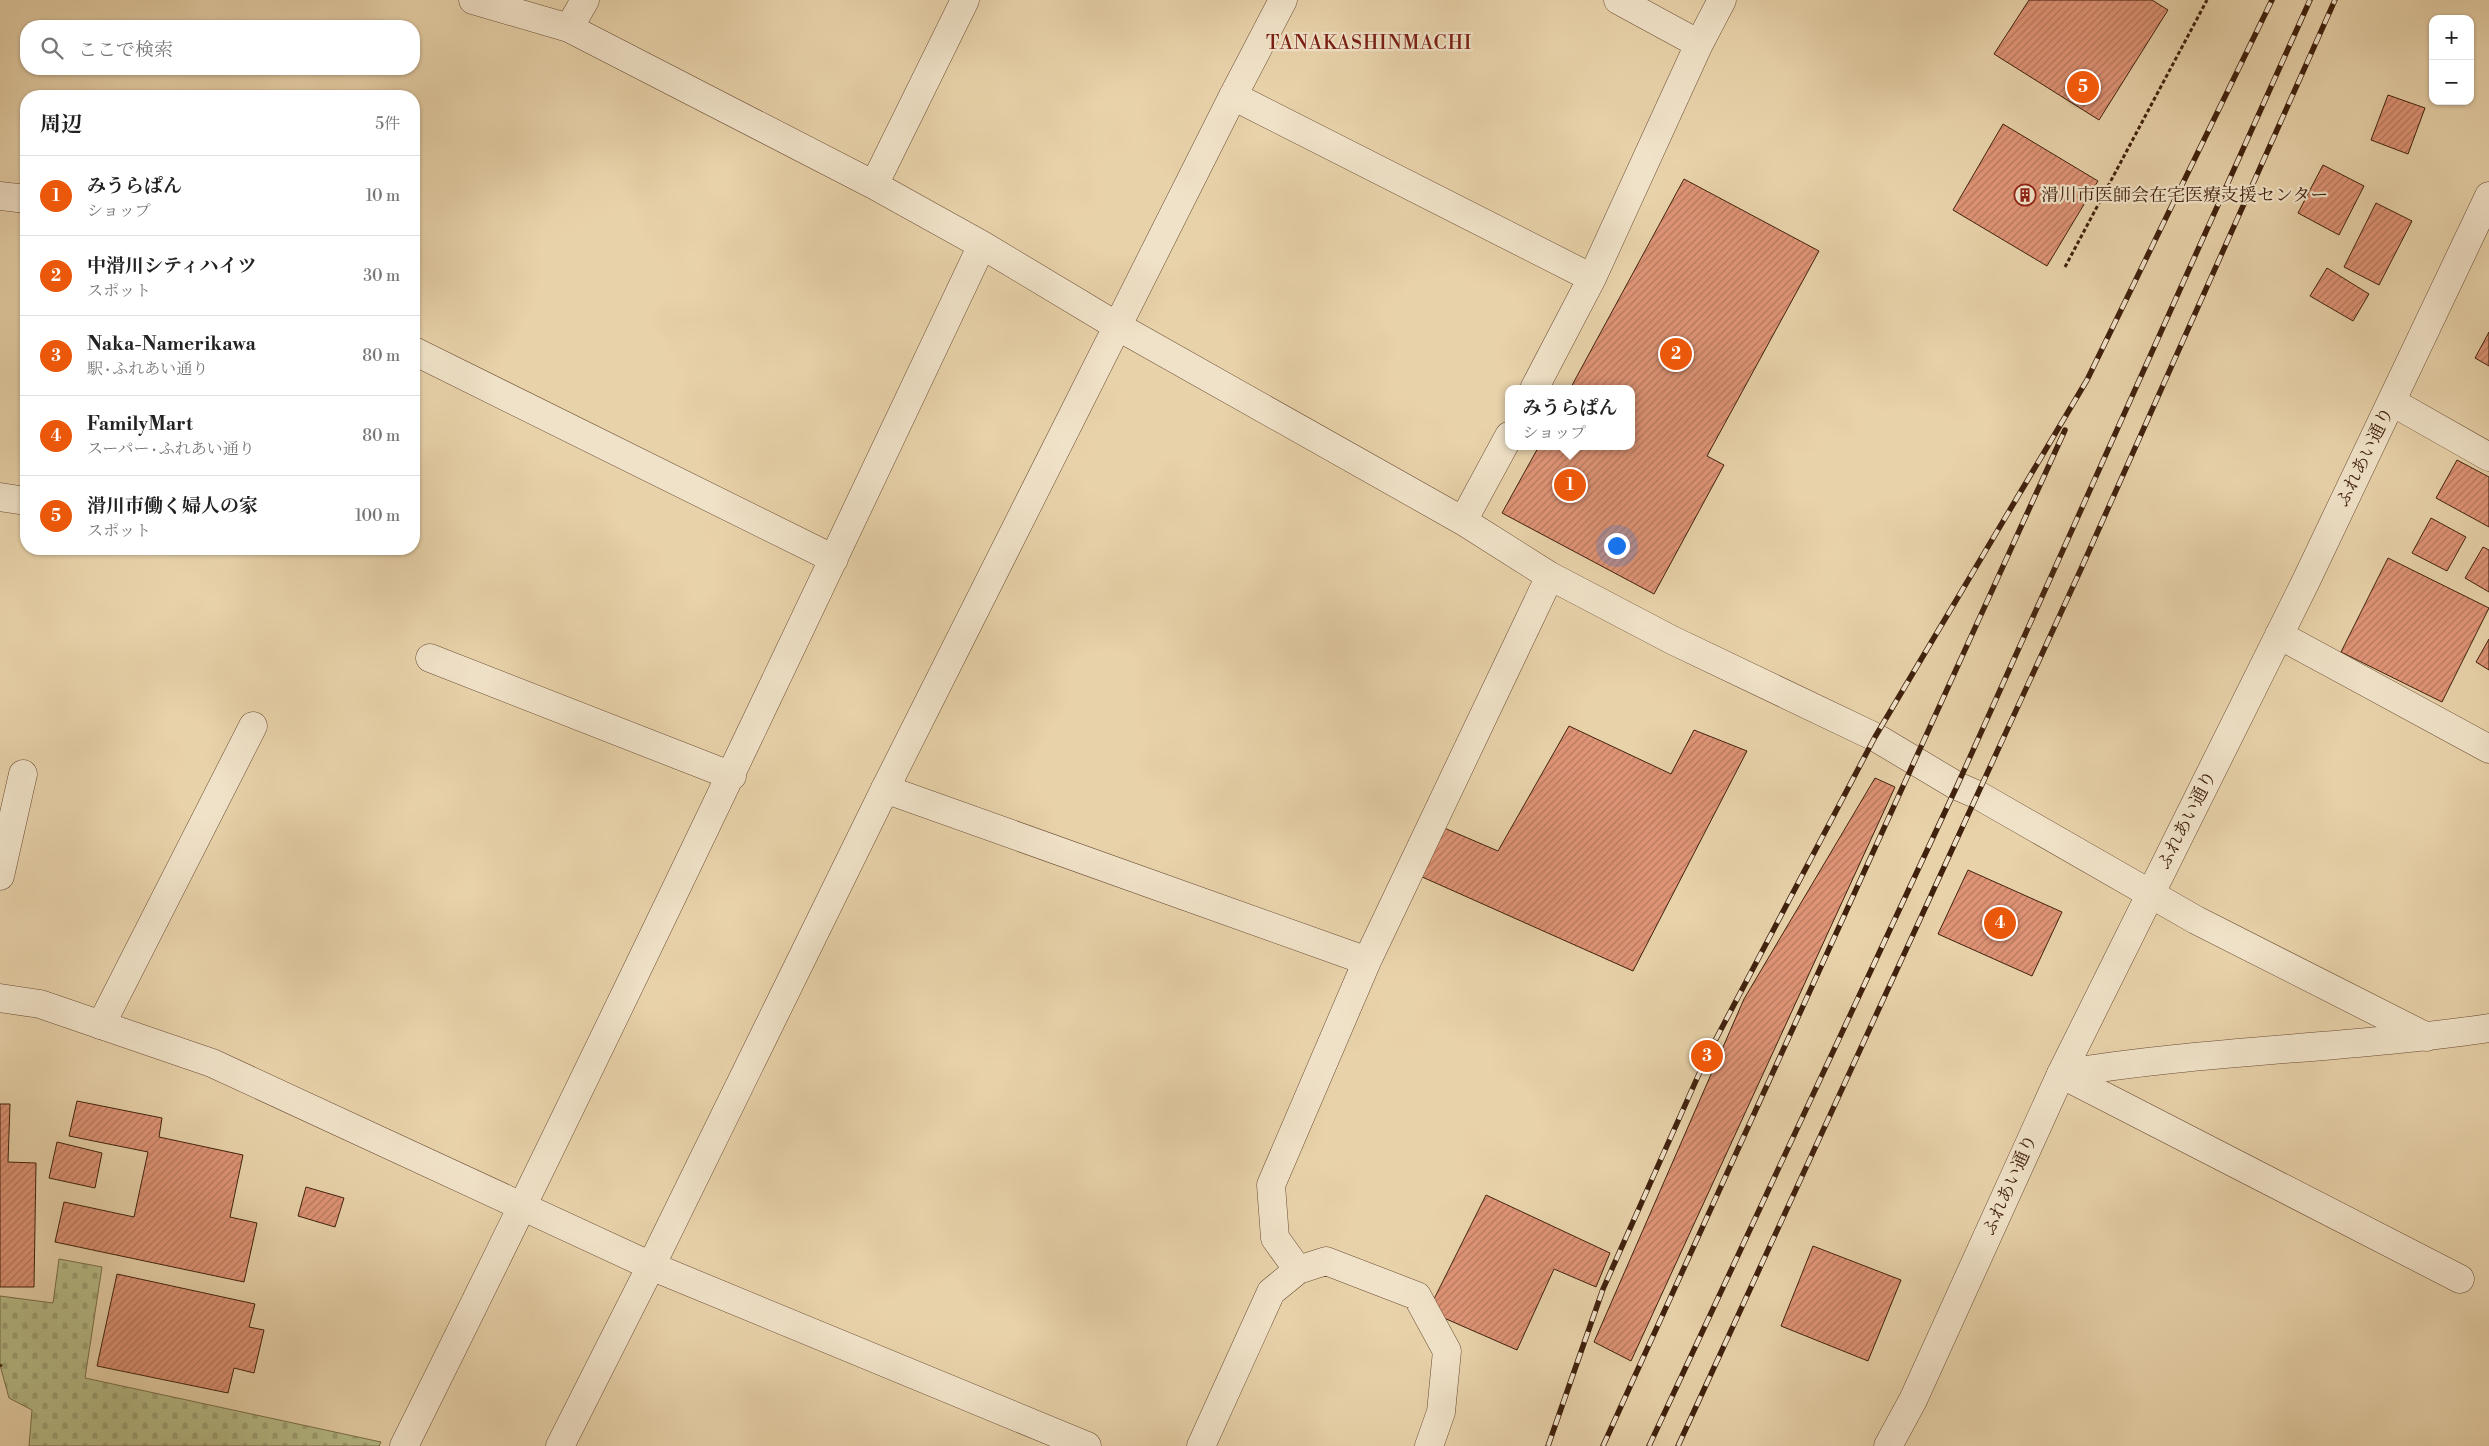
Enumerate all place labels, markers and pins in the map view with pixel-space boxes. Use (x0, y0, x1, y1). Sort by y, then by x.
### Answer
pin: 5 (2067, 68, 2099, 106)
building icon: 滑川市医師会在宅医療支援センター (2013, 183, 2037, 207)
place label: 滑川市医師会在宅医療支援センター (2041, 184, 2328, 207)
pin: 2 (1660, 335, 1692, 373)
pin: 1 (1554, 466, 1586, 504)
pin: 4 (1984, 904, 2016, 942)
pin: 3 (1691, 1037, 1723, 1075)

